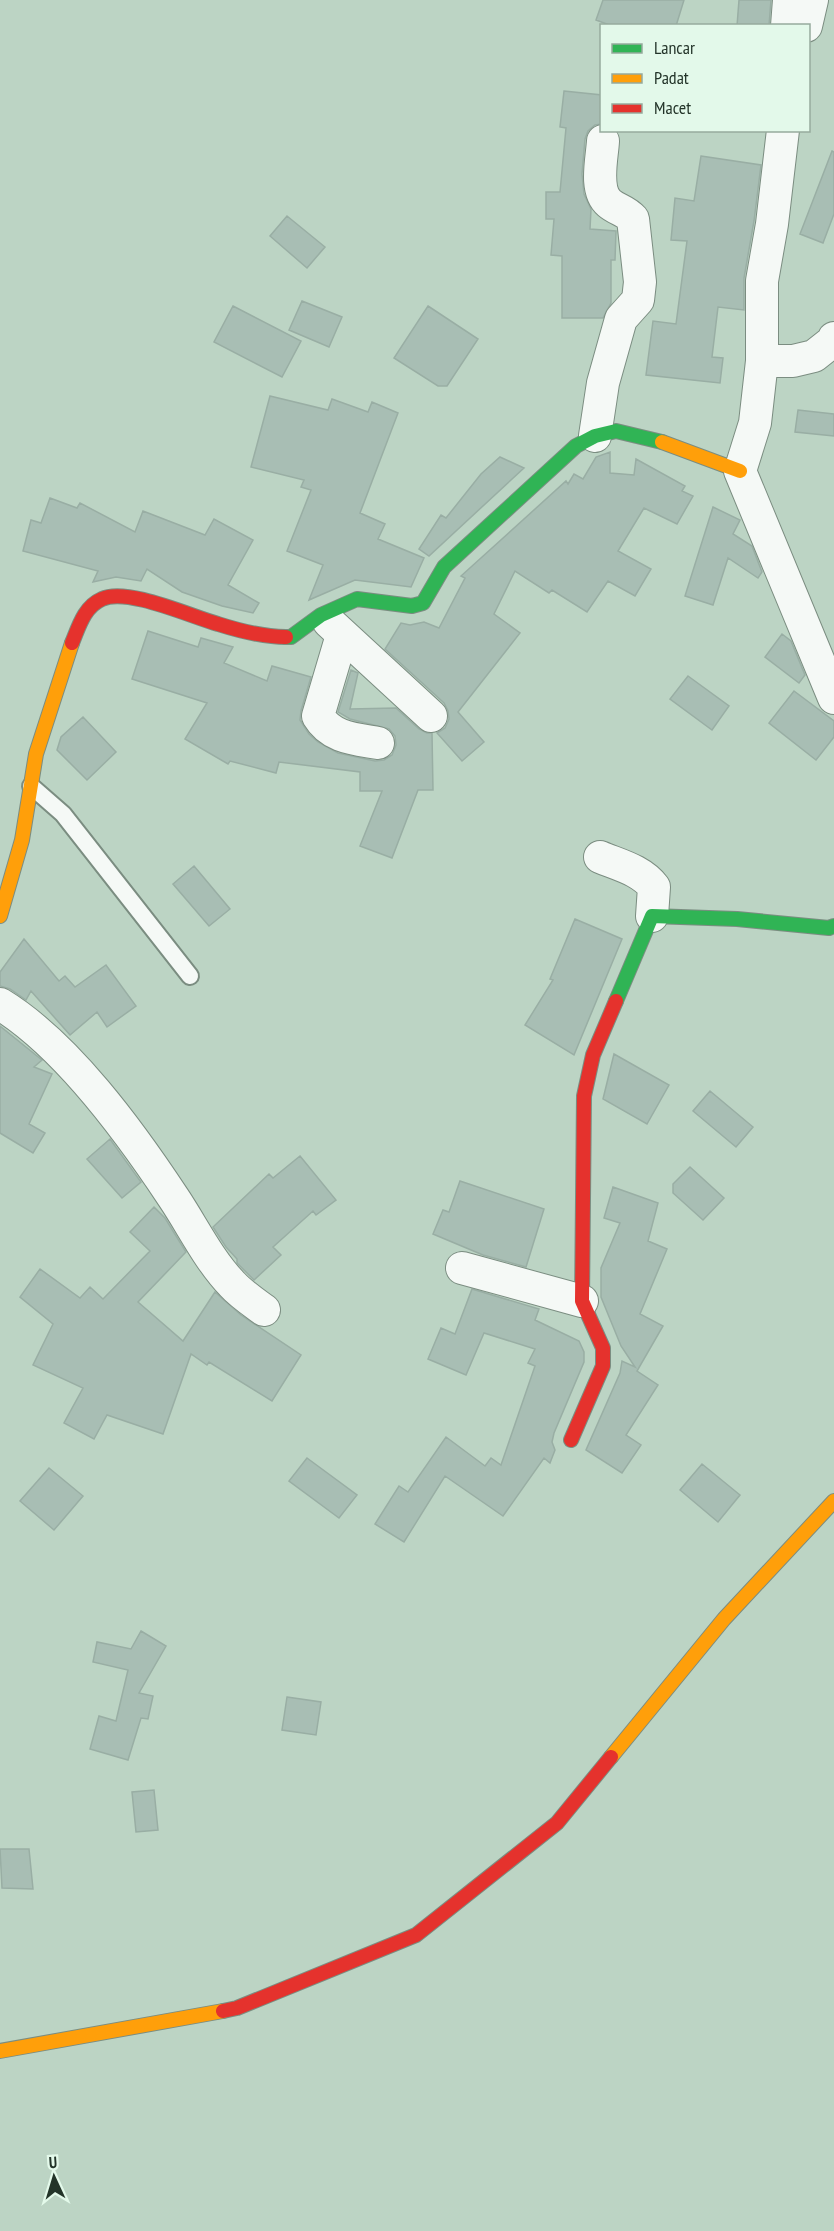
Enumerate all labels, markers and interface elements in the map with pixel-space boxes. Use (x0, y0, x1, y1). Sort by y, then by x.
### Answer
legend (600, 24, 810, 132)
text: Lancar (654, 36, 695, 59)
text: Padat (654, 66, 689, 89)
text: Macet (654, 96, 691, 119)
north arrow (24, 2147, 84, 2207)
text: U (48, 2152, 58, 2172)

